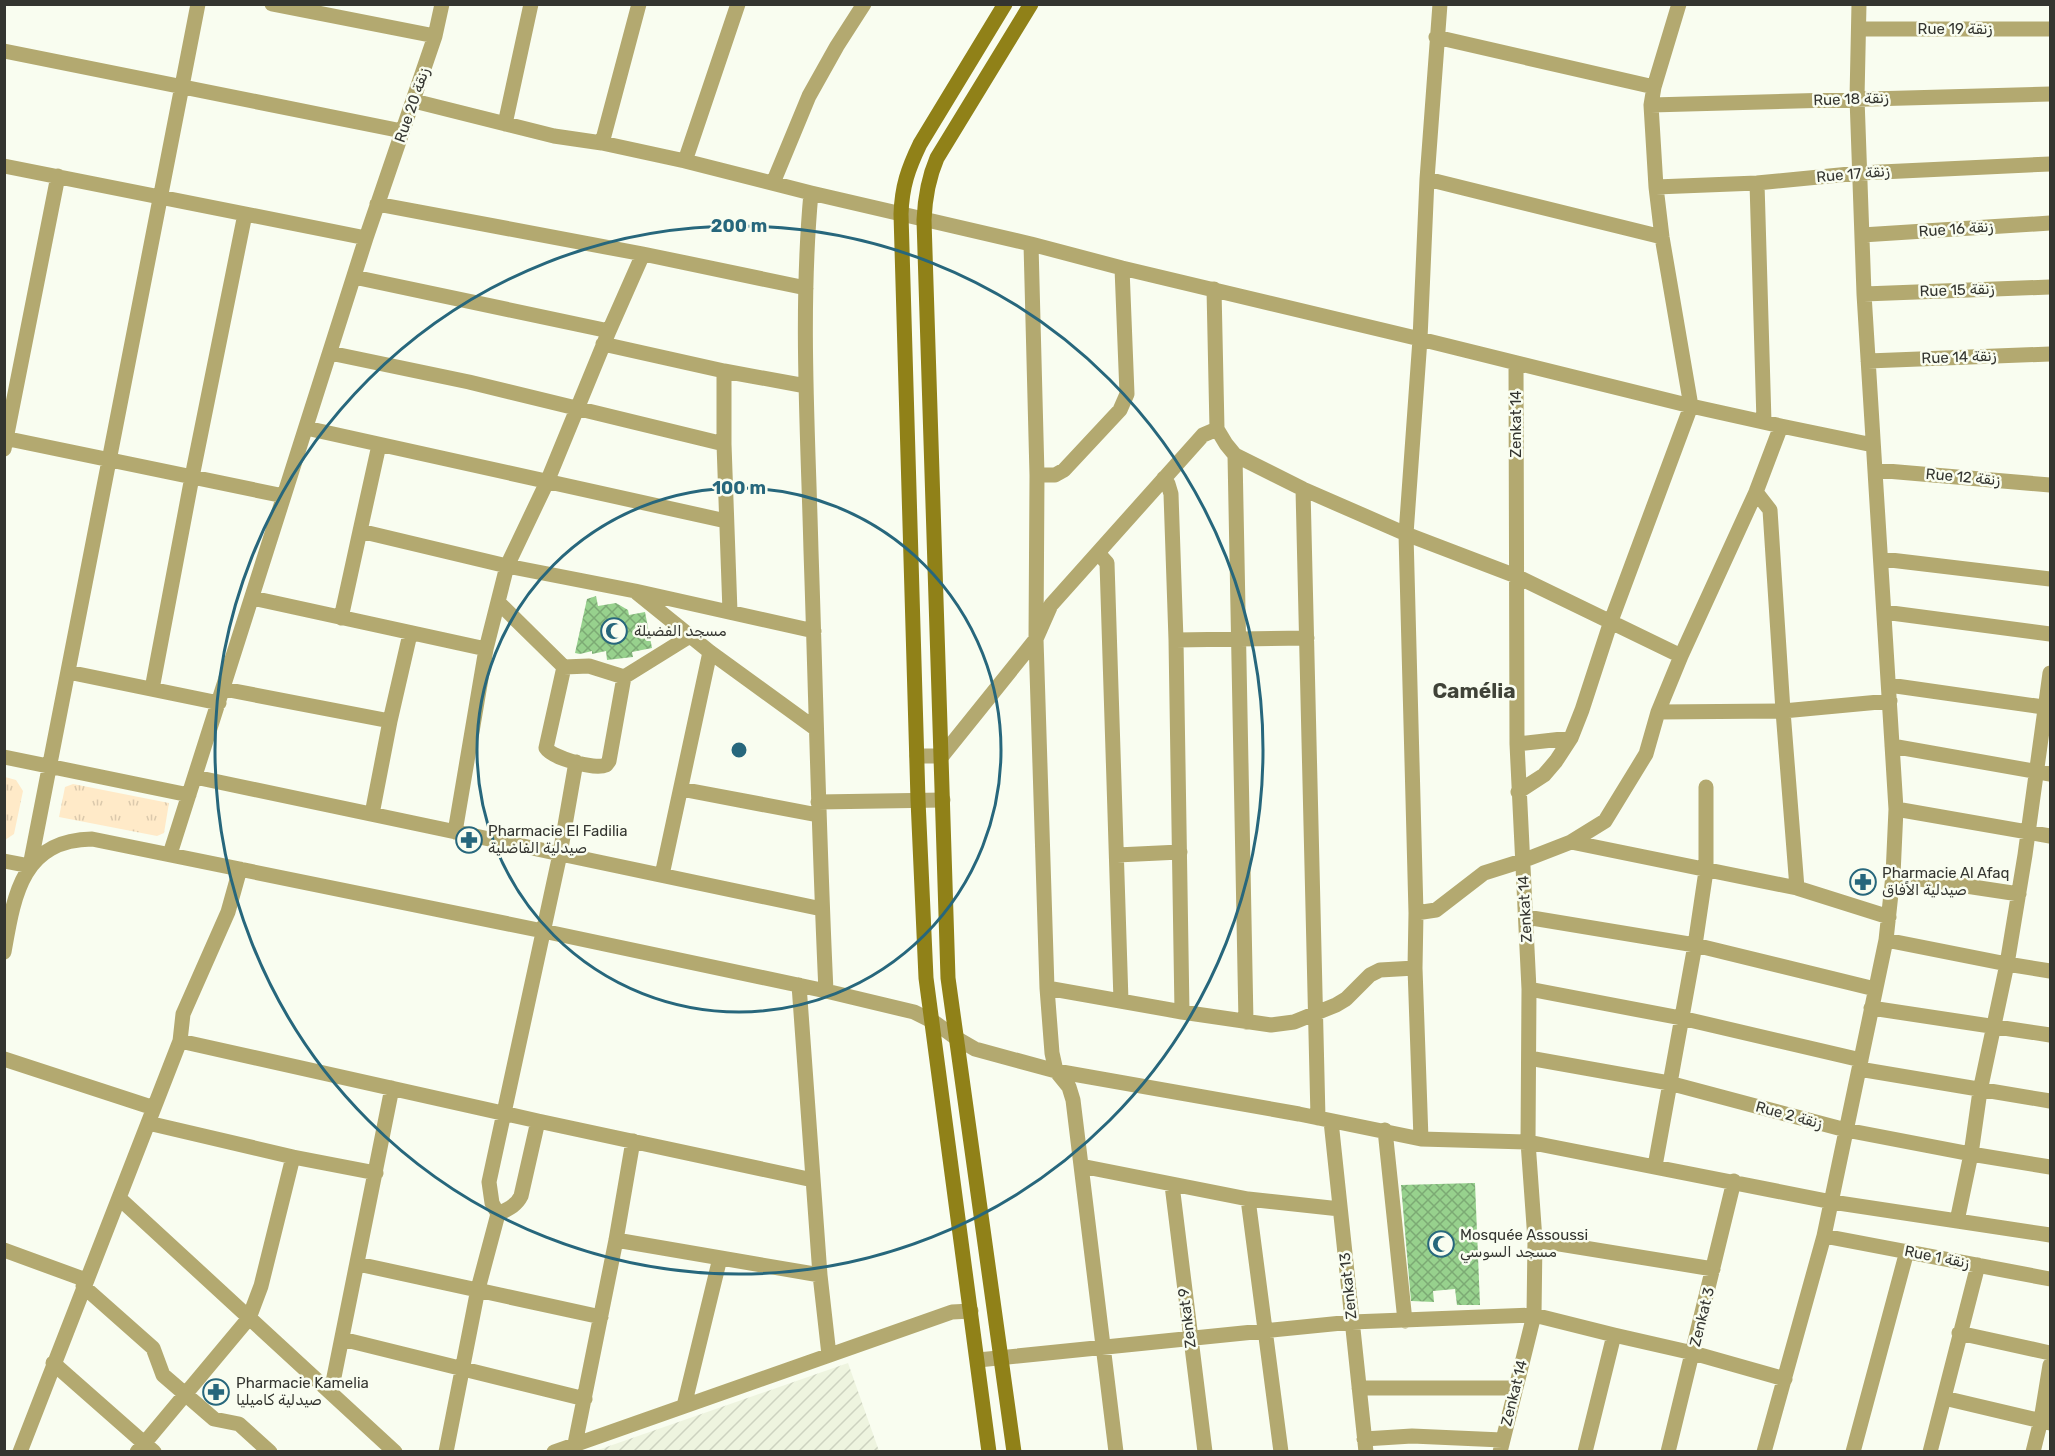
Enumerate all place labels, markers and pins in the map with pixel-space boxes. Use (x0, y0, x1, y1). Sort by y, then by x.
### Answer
mosque icon: مسجد الفضيلة (599, 616, 629, 646)
place label: مسجد الفضيلة (634, 622, 727, 640)
centre of rings (729, 740, 749, 760)
place label: Pharmacie El Fadilia صيدلية الفاضلية (488, 822, 627, 857)
pharmacy icon: Pharmacie El Fadilia صيدلية الفاضلية (454, 825, 484, 855)
place label: Pharmacie Al Afaq صيدلية الاًفاق (1882, 864, 2010, 899)
pharmacy icon: Pharmacie Al Afaq صيدلية الاًفاق (1848, 867, 1878, 897)
place label: Mosquée Assoussi مسجد السوسي (1460, 1226, 1588, 1264)
mosque icon: Mosquée Assoussi مسجد السوسي (1426, 1229, 1456, 1259)
place label: Pharmacie Kamelia صيدلية كاميليا (236, 1374, 369, 1409)
pharmacy icon: Pharmacie Kamelia صيدلية كاميليا (201, 1377, 231, 1407)

